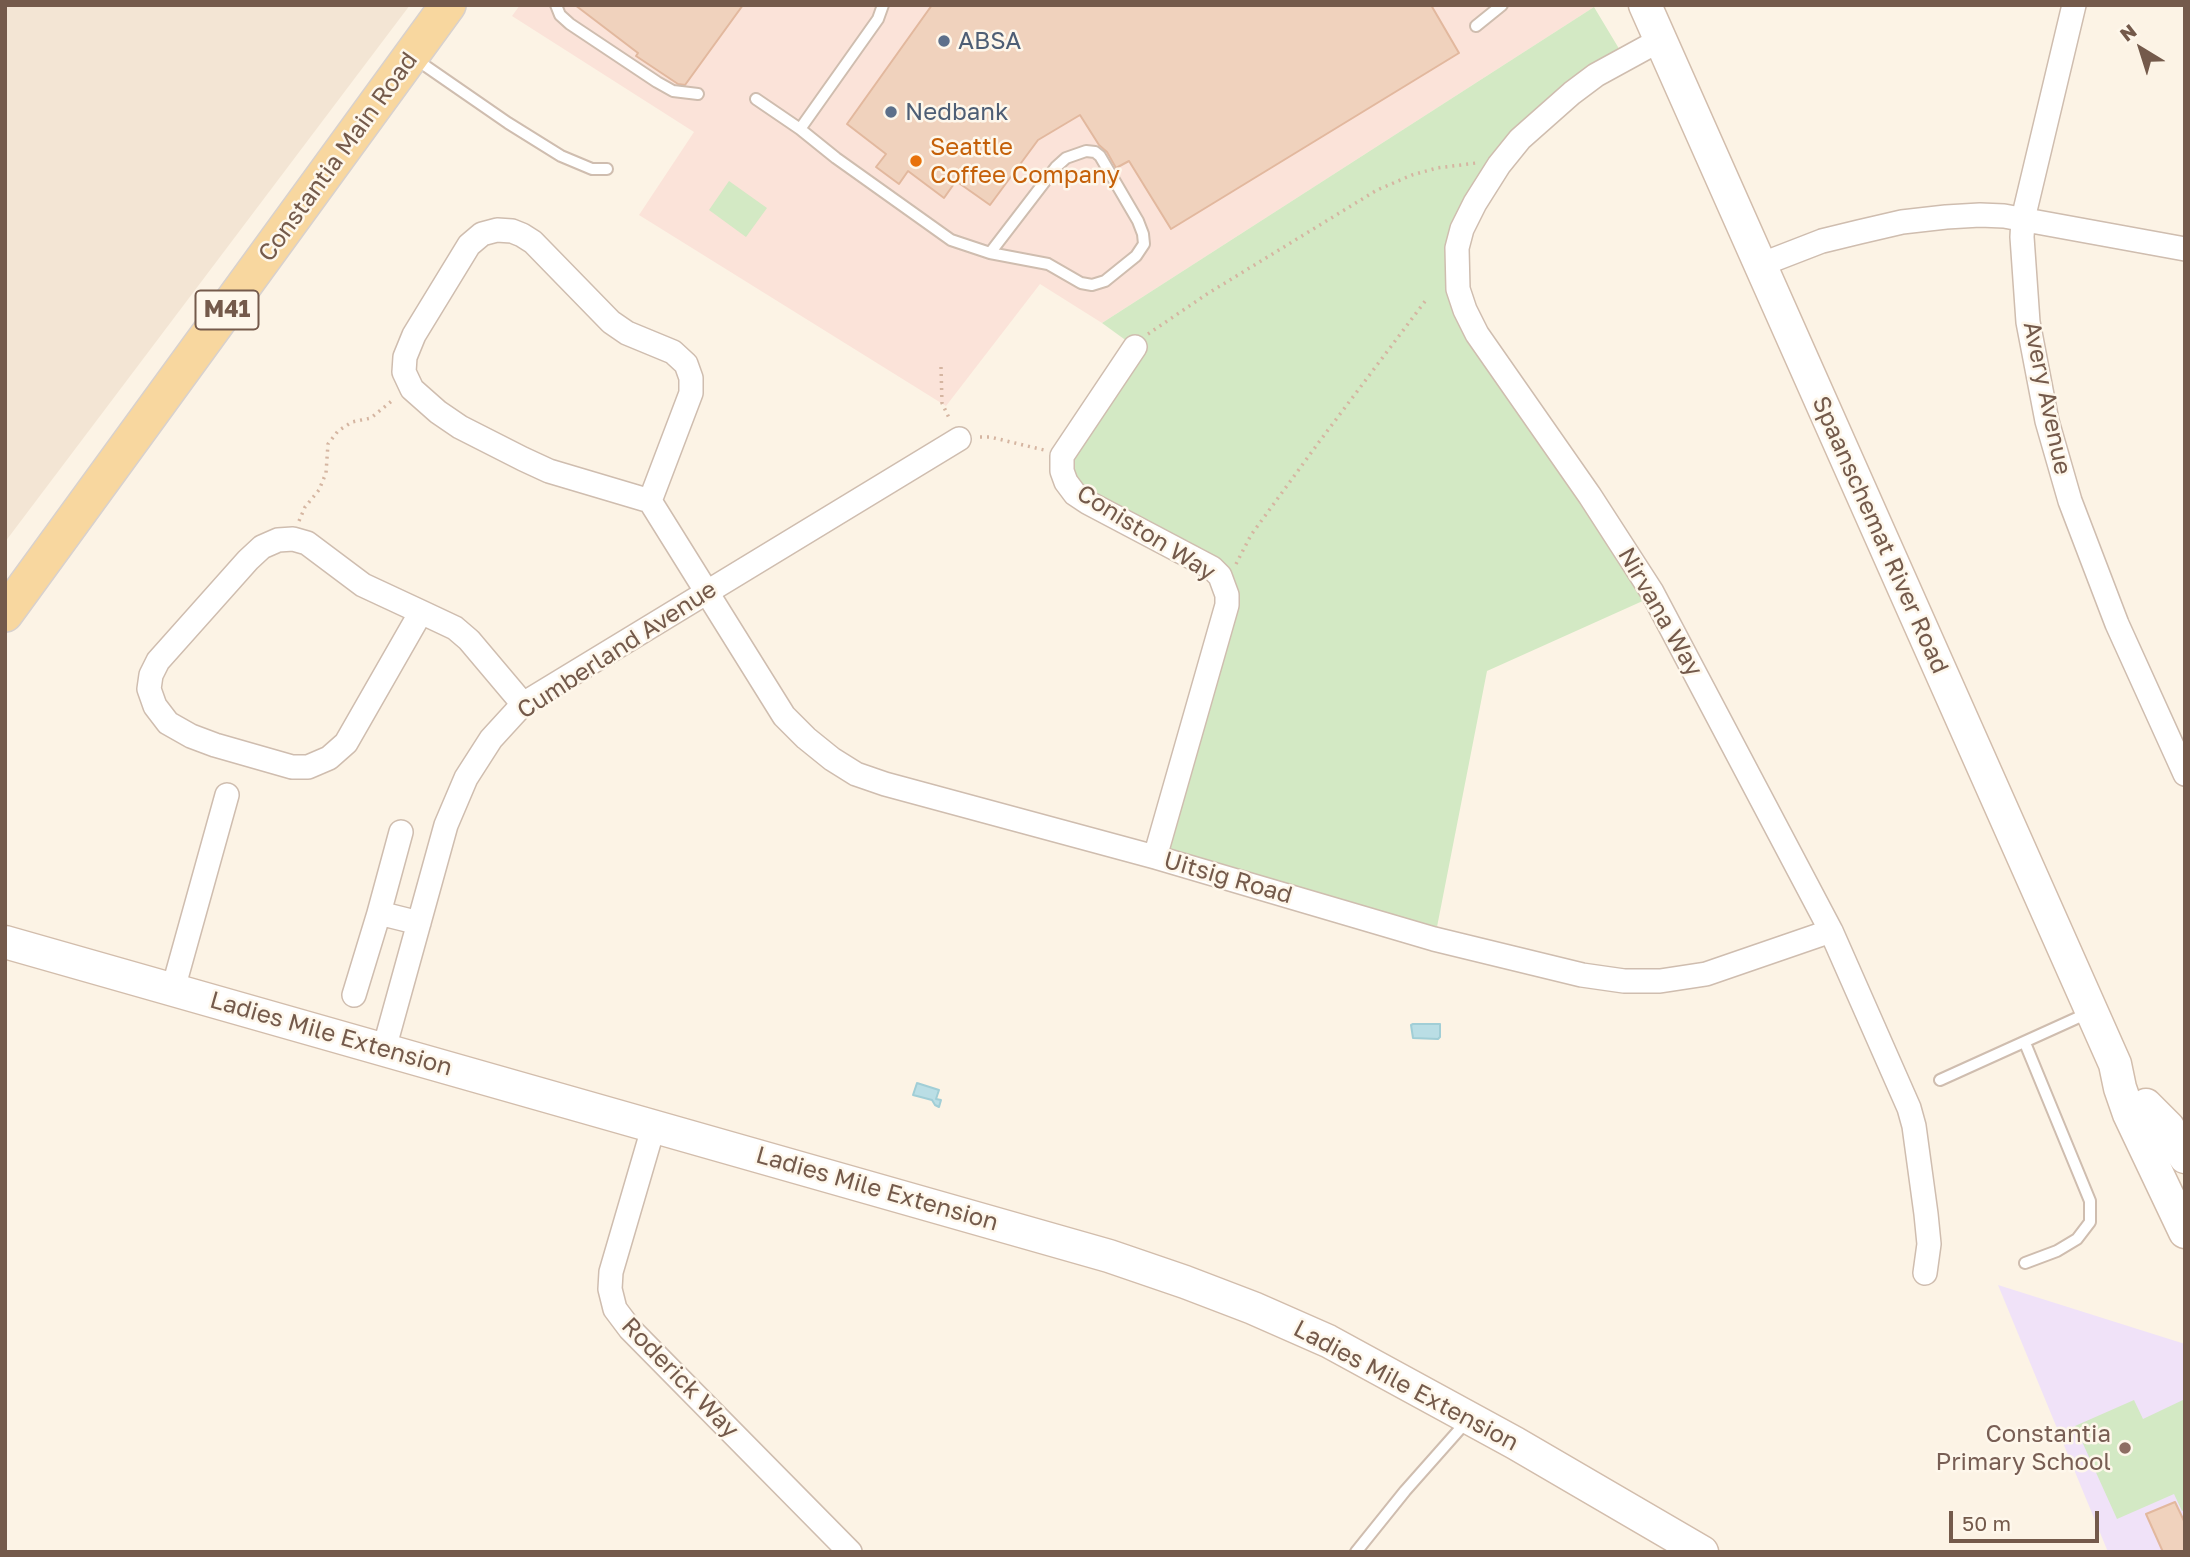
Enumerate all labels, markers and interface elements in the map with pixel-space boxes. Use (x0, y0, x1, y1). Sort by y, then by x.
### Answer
north arrow (2106, 14, 2176, 84)
text: N (2115, 19, 2141, 46)
place label: ABSA (958, 27, 1021, 55)
marker: ABSA (936, 33, 952, 49)
street label: Constantia Main Road (252, 47, 424, 267)
place label: Nedbank (905, 98, 1009, 126)
marker: Nedbank (883, 104, 899, 120)
place label: Seattle Coffee Company (930, 133, 1120, 189)
marker: Seattle Coffee Company (908, 153, 924, 169)
road number: M41 (196, 290, 258, 330)
street label: Avery Avenue (2017, 319, 2077, 477)
street label: Spaanschemat River Road (1806, 392, 1954, 678)
street label: Coniston Way (1071, 479, 1221, 587)
street label: Nirvana Way (1612, 542, 1708, 682)
street label: Cumberland Avenue (512, 575, 722, 725)
street label: Uitsig Road (1160, 846, 1296, 910)
street label: Ladies Mile Extension (207, 986, 455, 1082)
street label: Ladies Mile Extension (753, 1141, 1001, 1237)
street label: Roderick Way (615, 1312, 745, 1444)
street label: Ladies Mile Extension (1289, 1314, 1523, 1458)
place label: Constantia Primary School (1935, 1420, 2111, 1476)
marker: Constantia Primary School (2117, 1440, 2133, 1456)
scale bar (1952, 1498, 2102, 1542)
text: 50 m (1962, 1510, 2011, 1536)

